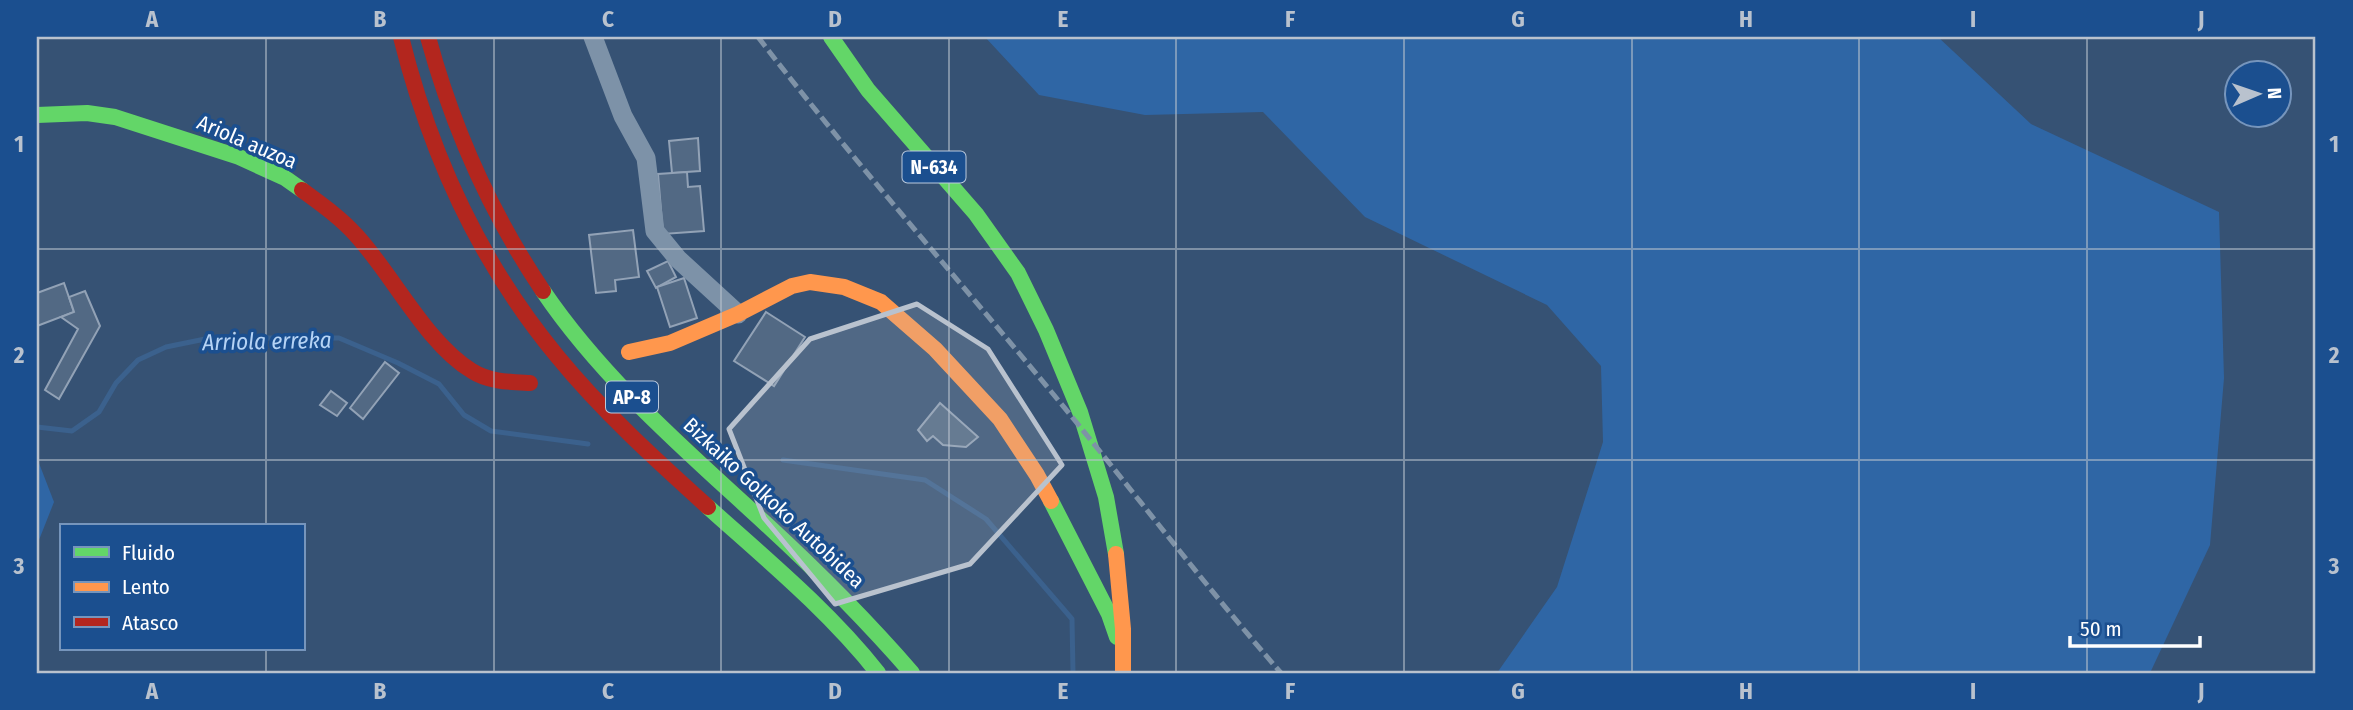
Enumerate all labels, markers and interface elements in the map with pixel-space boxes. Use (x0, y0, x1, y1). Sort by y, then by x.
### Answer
text: A (145, 5, 159, 33)
text: B (374, 5, 387, 33)
text: C (602, 5, 614, 33)
text: D (828, 5, 842, 33)
text: E (1058, 5, 1069, 33)
text: F (1285, 5, 1295, 33)
text: G (1511, 5, 1525, 33)
text: H (1739, 5, 1753, 33)
text: I (1970, 5, 1976, 33)
text: J (2197, 5, 2204, 33)
north arrow (2224, 60, 2294, 130)
text: N (2263, 87, 2286, 100)
street label: Ariola auzoa (193, 109, 301, 175)
text: 1 (14, 130, 24, 158)
text: 1 (2329, 130, 2339, 158)
road number: N-634 (902, 152, 965, 182)
water label: Arriola erreka (201, 326, 332, 356)
text: 2 (13, 341, 25, 369)
text: 2 (2328, 341, 2340, 369)
road number: AP-8 (606, 382, 658, 412)
street label: Bizkaiko Golkoko Autobidea (678, 412, 870, 594)
legend (60, 524, 304, 650)
text: Fluido (122, 540, 175, 566)
text: 3 (13, 552, 25, 580)
text: 3 (2328, 552, 2340, 580)
text: Lento (122, 574, 170, 600)
scale bar (2070, 605, 2199, 649)
text: Atasco (122, 610, 179, 636)
text: 50 m (2080, 616, 2122, 642)
text: A (145, 677, 159, 705)
text: B (374, 677, 387, 705)
text: C (602, 677, 614, 705)
text: D (828, 677, 842, 705)
text: E (1058, 677, 1069, 705)
text: F (1285, 677, 1295, 705)
text: G (1511, 677, 1525, 705)
text: H (1739, 677, 1753, 705)
text: I (1970, 677, 1976, 705)
text: J (2197, 677, 2204, 705)

